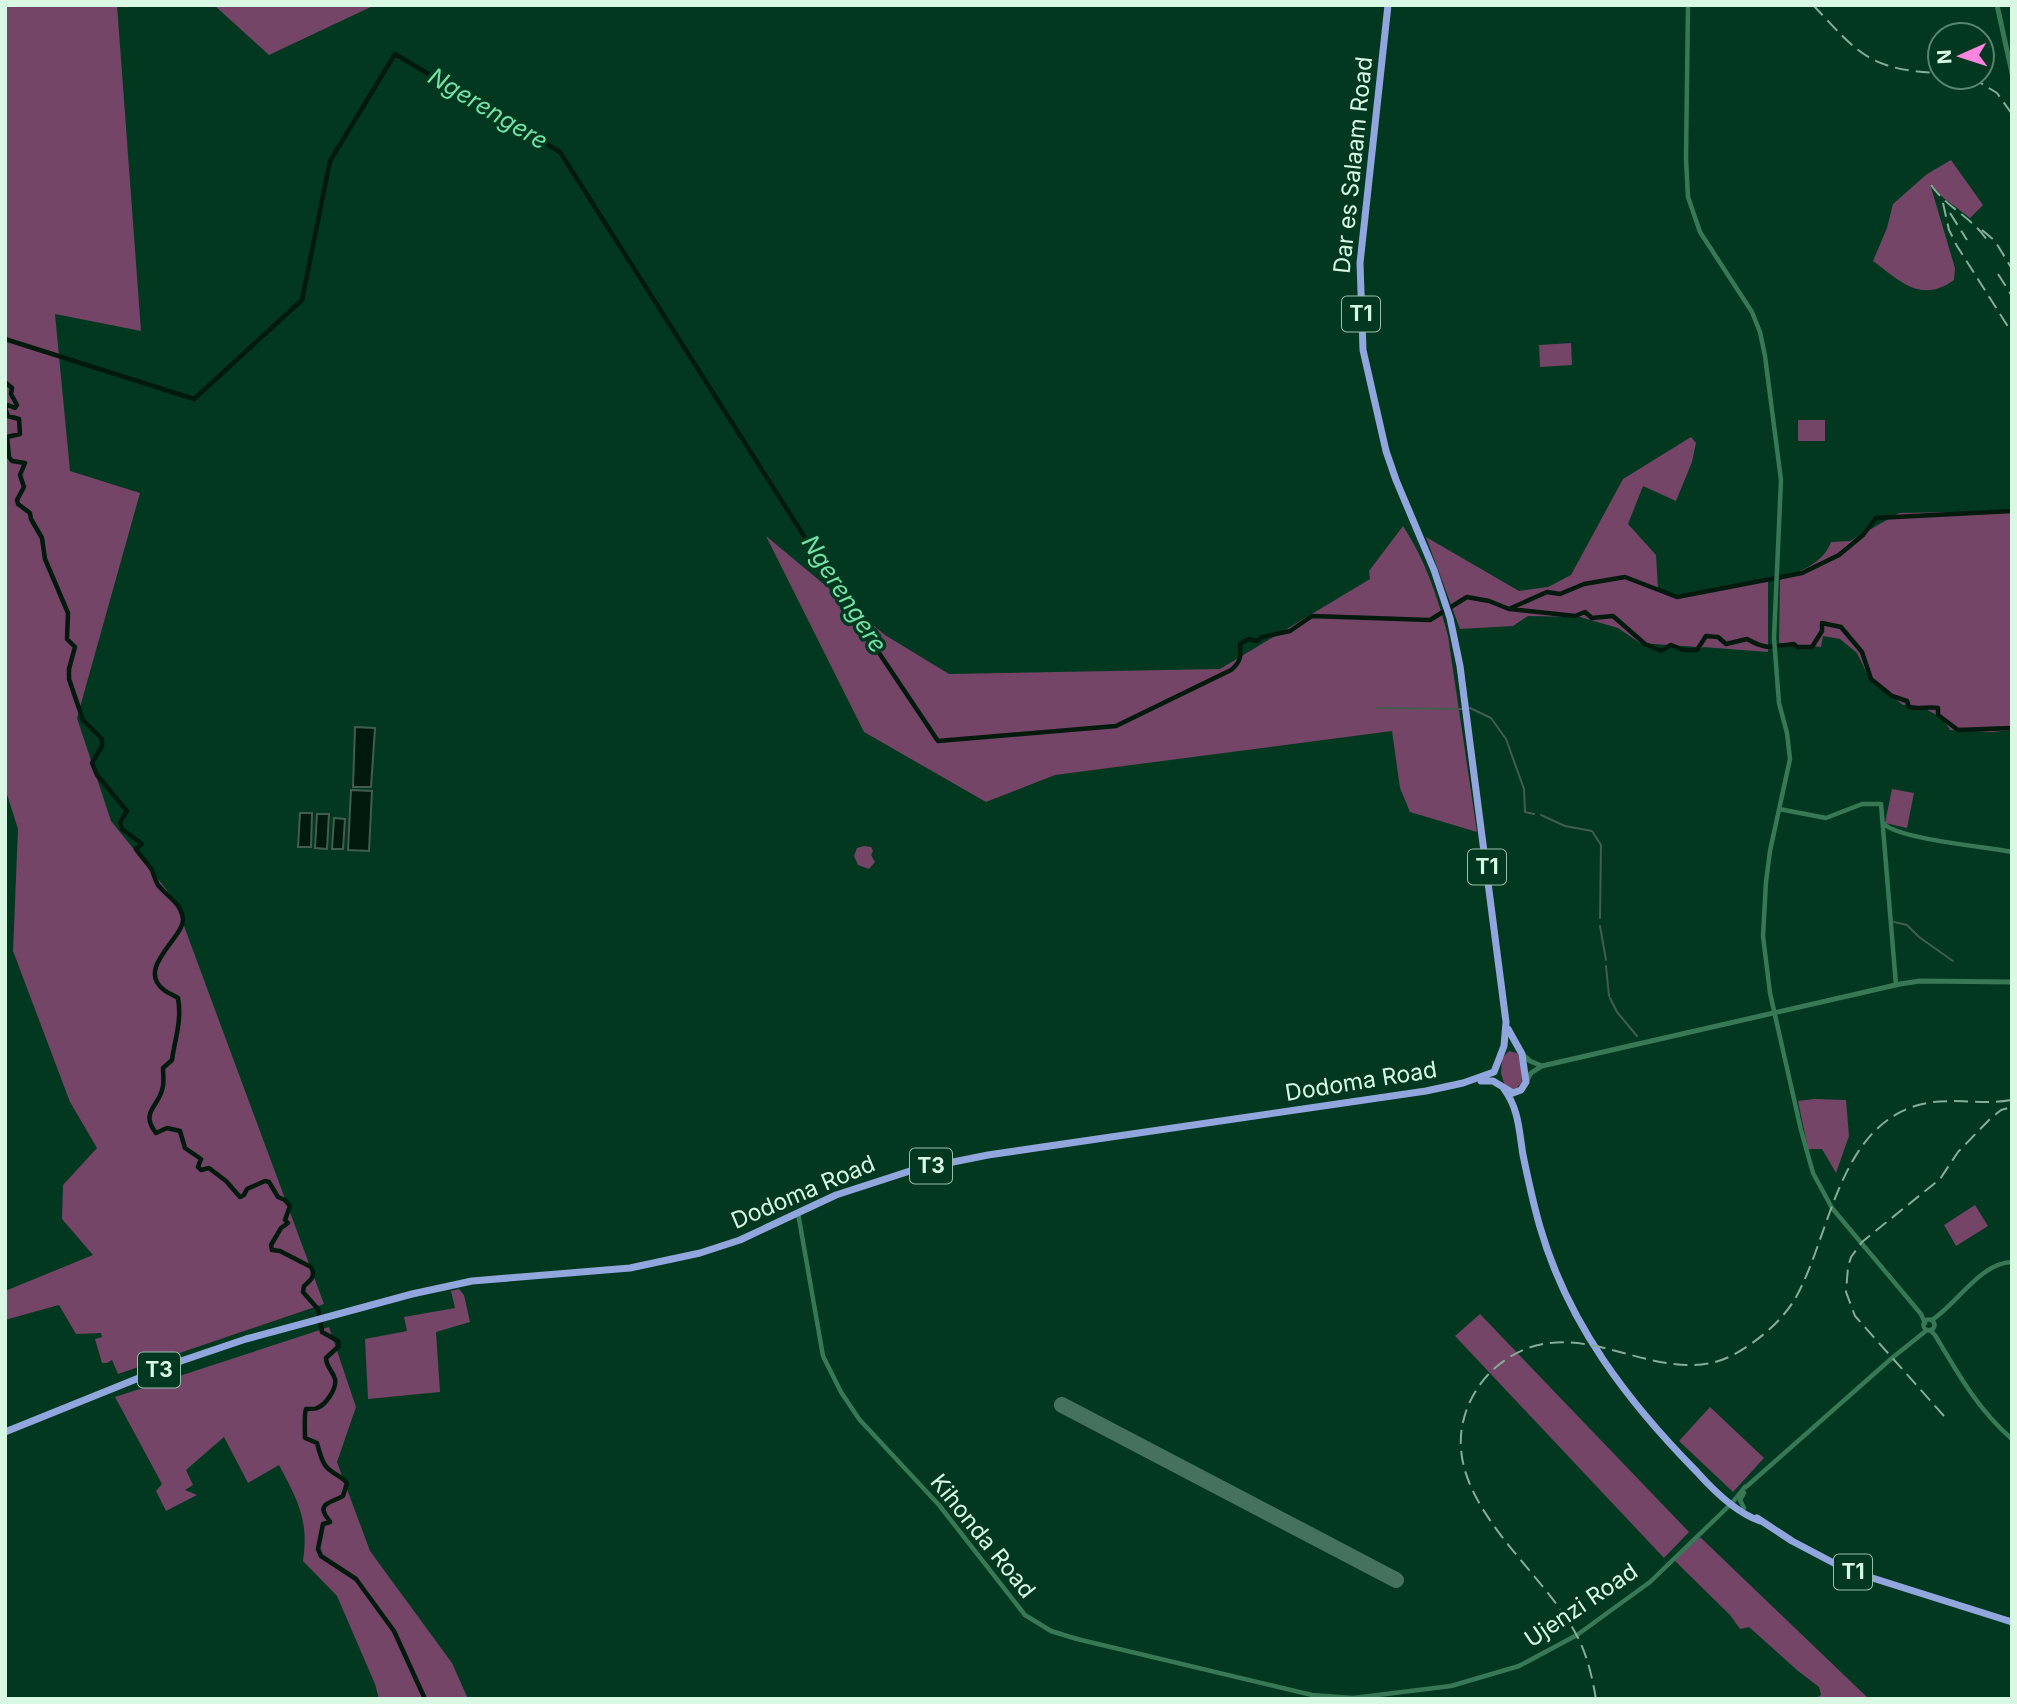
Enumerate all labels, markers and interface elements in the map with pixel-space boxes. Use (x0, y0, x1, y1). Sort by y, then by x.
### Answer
north arrow (1926, 21, 1996, 91)
text: N (1933, 49, 1956, 65)
street label: Dar es Salaam Road (1328, 55, 1378, 275)
water label: Ngerengere (423, 62, 553, 156)
road number: T1 (1342, 296, 1380, 332)
water label: Ngerengere (796, 530, 893, 658)
road number: T1 (1468, 850, 1506, 884)
street label: Dodoma Road (1283, 1055, 1439, 1107)
road number: T3 (910, 1148, 952, 1184)
street label: Dodoma Road (727, 1149, 879, 1235)
road number: T3 (138, 1352, 180, 1388)
street label: Kihonda Road (925, 1468, 1041, 1604)
road number: T1 (1834, 1554, 1872, 1590)
street label: Ujenzi Road (1519, 1557, 1643, 1653)

